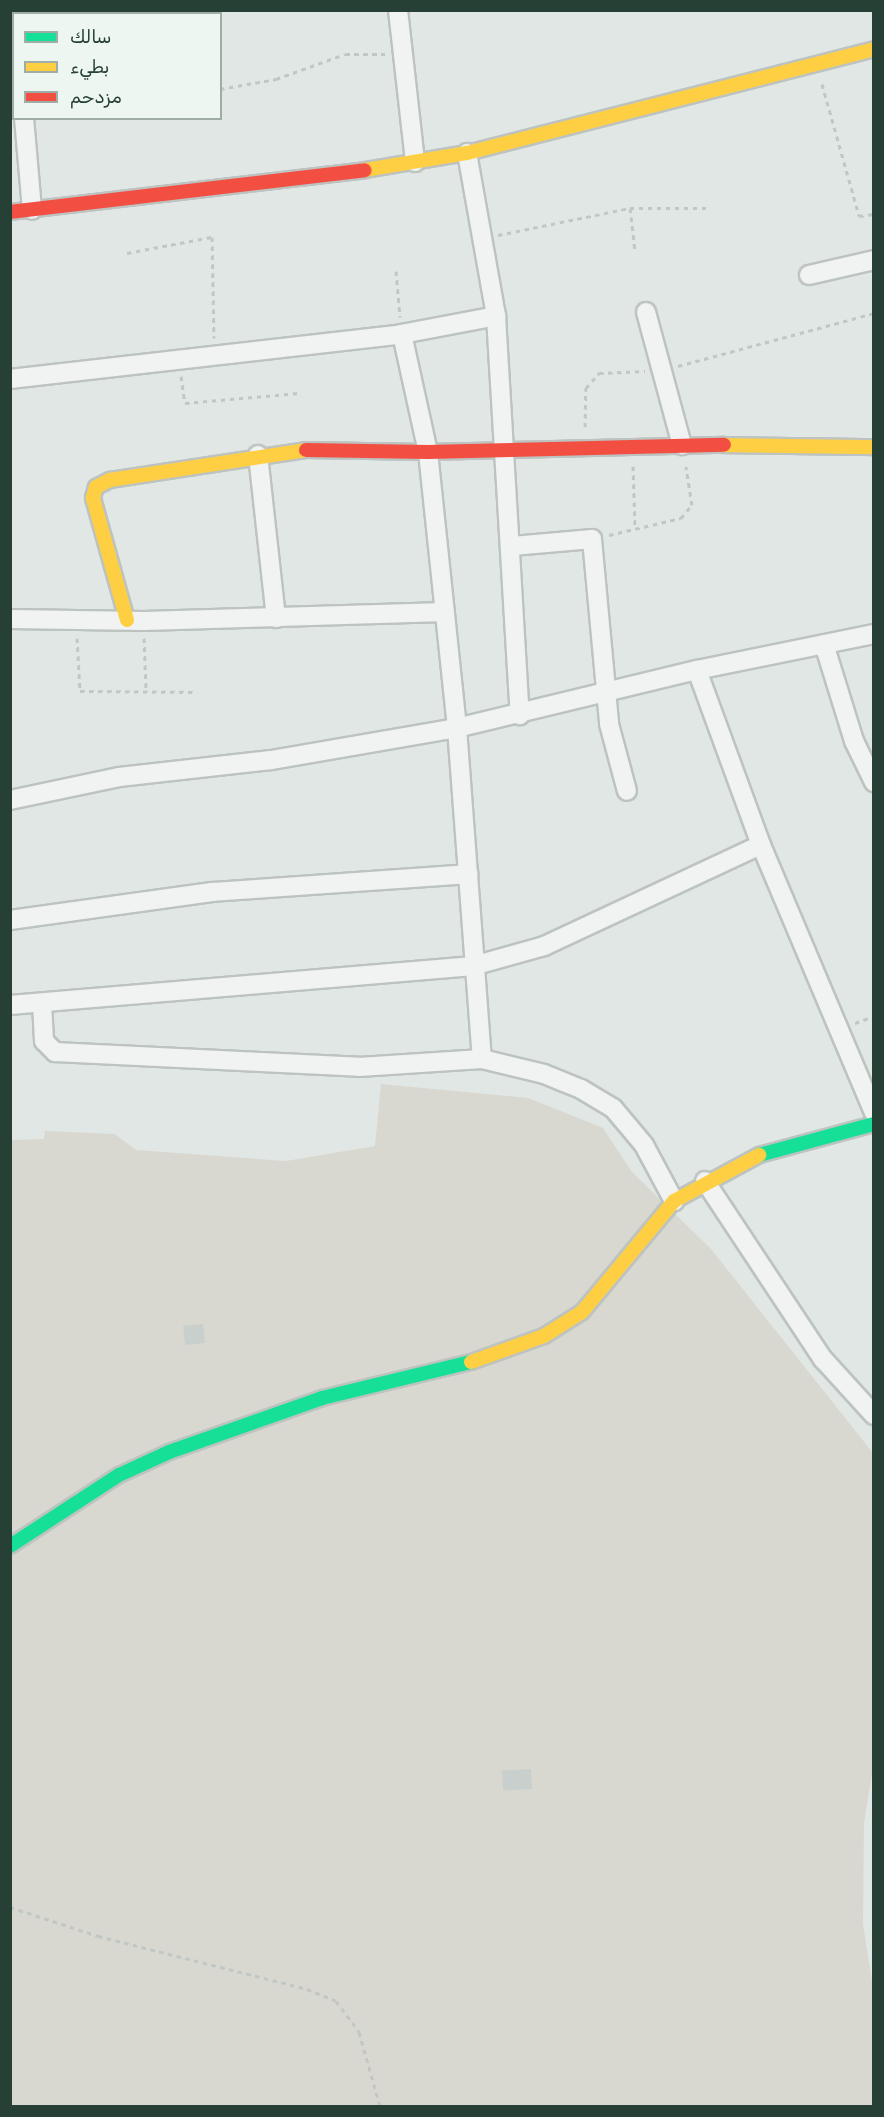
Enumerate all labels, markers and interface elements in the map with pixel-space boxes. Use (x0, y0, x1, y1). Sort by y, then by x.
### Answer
legend (12, 12, 222, 120)
text: سالك (70, 26, 111, 48)
text: بطيء (70, 56, 109, 78)
text: مزدحم (70, 86, 122, 108)

